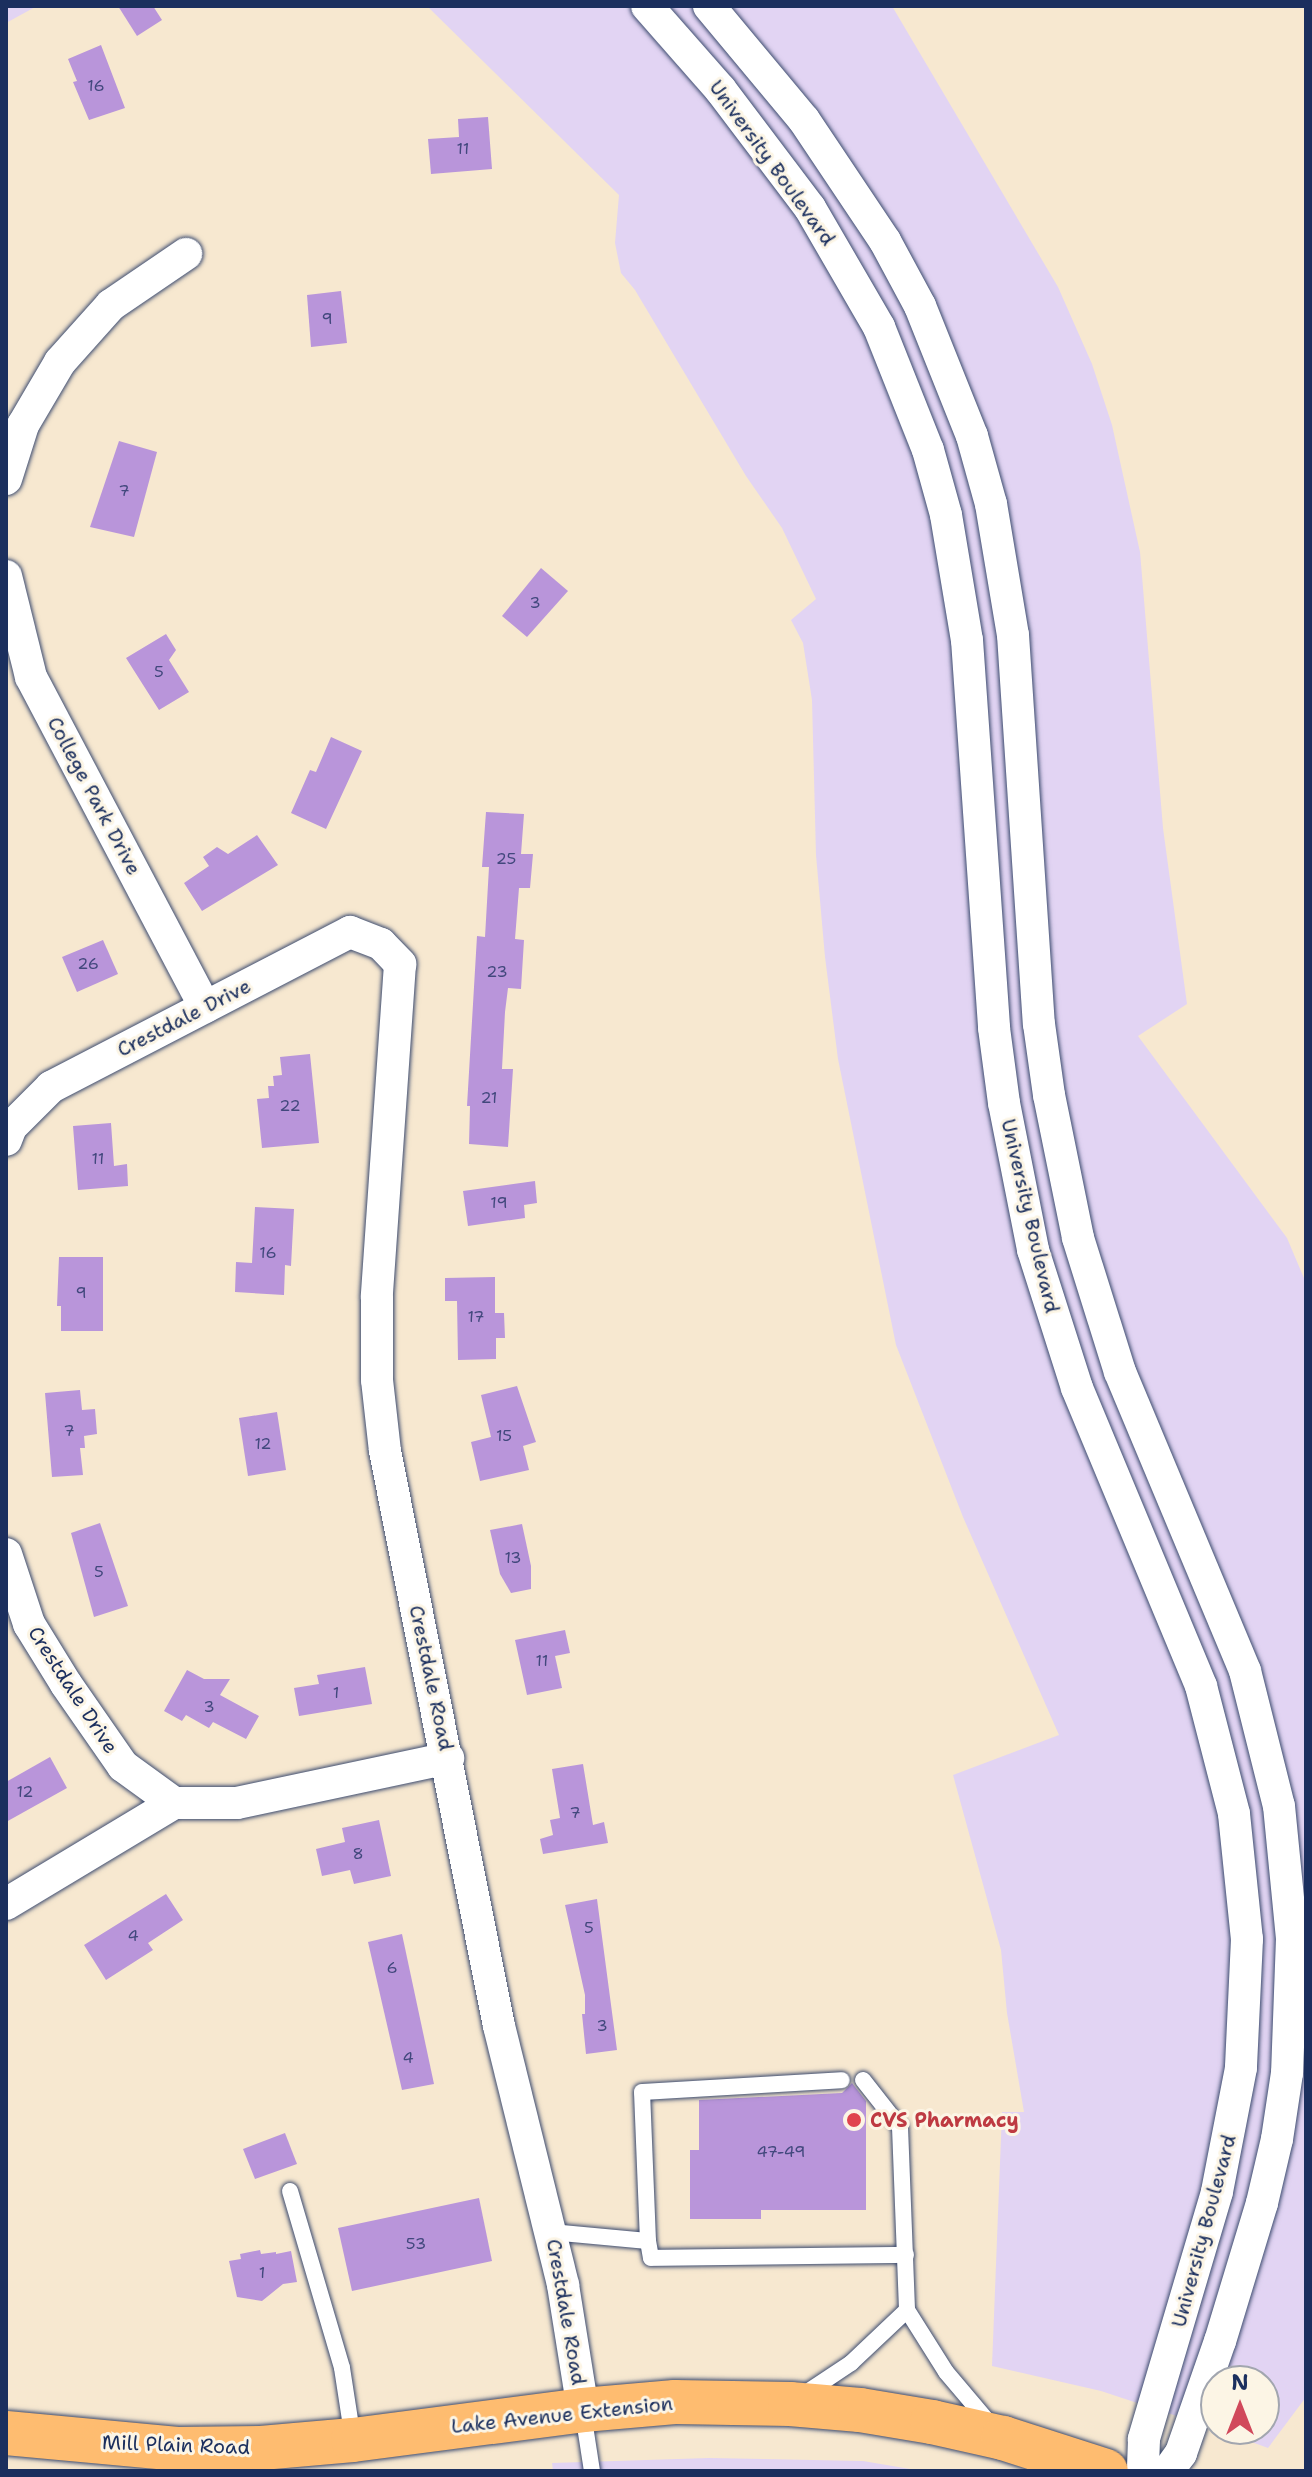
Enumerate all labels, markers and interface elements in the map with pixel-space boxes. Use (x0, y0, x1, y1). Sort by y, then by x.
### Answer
house number: 16 (87, 76, 105, 96)
street label: University Boulevard (704, 76, 840, 250)
house number: 11 (457, 139, 469, 159)
house number: 9 (321, 309, 333, 329)
house number: 7 (118, 481, 130, 501)
house number: 3 (529, 593, 541, 613)
house number: 5 (154, 662, 164, 682)
street label: College Park Drive (42, 713, 146, 879)
house number: 25 (496, 849, 516, 869)
house number: 26 (77, 954, 99, 974)
house number: 23 (486, 962, 508, 982)
street label: Crestdale Drive (113, 974, 255, 1062)
house number: 21 (480, 1088, 498, 1108)
house number: 22 (279, 1096, 301, 1116)
street label: University Boulevard (996, 1117, 1064, 1315)
house number: 11 (92, 1149, 104, 1169)
house number: 19 (490, 1193, 508, 1213)
house number: 16 (259, 1243, 277, 1263)
house number: 9 (75, 1283, 87, 1303)
house number: 17 (467, 1307, 485, 1327)
house number: 7 (63, 1421, 75, 1441)
house number: 15 (496, 1426, 512, 1446)
house number: 12 (254, 1434, 272, 1454)
house number: 13 (504, 1548, 522, 1568)
house number: 5 (94, 1562, 104, 1582)
street label: Crestdale Road (404, 1603, 458, 1753)
street label: Crestdale Drive (23, 1622, 123, 1758)
house number: 11 (536, 1651, 548, 1671)
house number: 1 (333, 1683, 339, 1703)
house number: 3 (203, 1697, 215, 1717)
house number: 12 (16, 1782, 34, 1802)
house number: 7 (569, 1803, 581, 1823)
house number: 8 (352, 1844, 364, 1864)
house number: 5 (584, 1918, 594, 1938)
house number: 4 (127, 1926, 139, 1946)
house number: 6 (386, 1958, 398, 1978)
house number: 3 (596, 2016, 608, 2036)
house number: 4 (402, 2048, 414, 2068)
place label: CVS Pharmacy (870, 2108, 1019, 2132)
marker: CVS Pharmacy (845, 2111, 863, 2129)
street label: University Boulevard (1167, 2132, 1241, 2330)
house number: 47-49 (757, 2142, 805, 2162)
house number: 53 (406, 2234, 426, 2254)
street label: Crestdale Road (541, 2237, 591, 2387)
house number: 1 (259, 2263, 265, 2283)
north arrow (1200, 2365, 1280, 2445)
text: N (1231, 2368, 1249, 2397)
street label: Lake Avenue Extension (450, 2391, 674, 2439)
street label: Mill Plain Road (102, 2430, 250, 2460)

